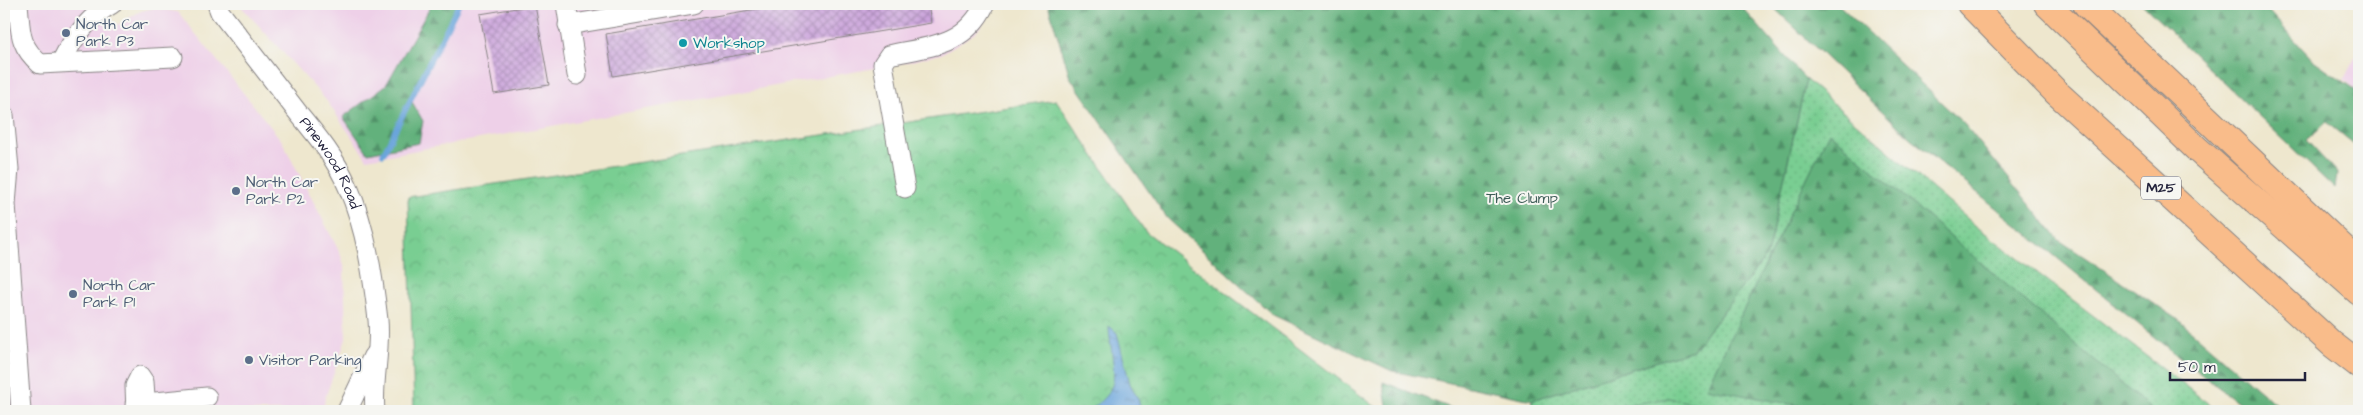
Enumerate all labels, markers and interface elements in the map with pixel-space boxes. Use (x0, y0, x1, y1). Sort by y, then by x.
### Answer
place label: North Car Park P3 (76, 14, 148, 52)
marker: North Car Park P3 (60, 27, 72, 39)
place label: Workshop (693, 33, 765, 54)
marker: Workshop (677, 37, 689, 49)
street label: Pinewood Road (295, 112, 366, 212)
place label: North Car Park P2 (246, 172, 318, 210)
road number: M25 (2141, 177, 2181, 200)
marker: North Car Park P2 (230, 185, 242, 197)
park label: The Clump (1486, 188, 1558, 209)
place label: North Car Park P1 (83, 275, 155, 313)
marker: North Car Park P1 (67, 288, 79, 300)
place label: Visitor Parking (259, 350, 362, 372)
scale bar (2170, 350, 2306, 382)
marker: Visitor Parking (243, 354, 255, 366)
text: 50 m (2178, 357, 2216, 378)

